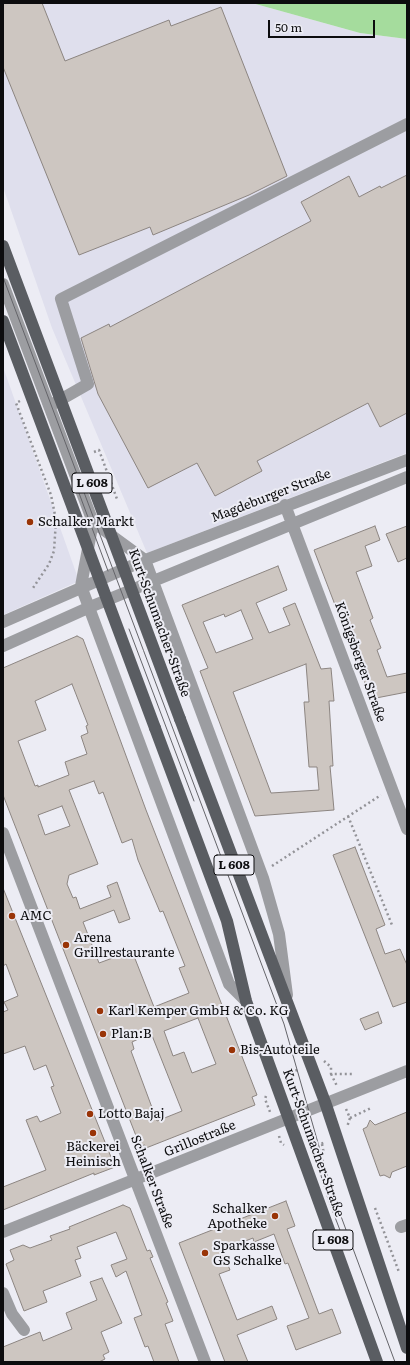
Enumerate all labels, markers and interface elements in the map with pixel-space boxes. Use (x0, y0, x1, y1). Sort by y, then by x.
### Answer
scale bar (270, 12, 377, 38)
text: 50 m (275, 18, 302, 36)
street label: Magdeburger Straße (209, 466, 333, 526)
road number: L 608 (72, 473, 112, 493)
place label: Schalker Markt (38, 514, 134, 530)
marker: Schalker Markt (25, 517, 35, 527)
street label: Kurt-Schumacher-Straße (125, 547, 193, 699)
street label: Königsberger Straße (331, 600, 389, 724)
road number: L 608 (214, 855, 254, 875)
place label: AMC (20, 908, 52, 924)
marker: AMC (7, 911, 17, 921)
place label: Arena Grillrestaurante (74, 930, 174, 961)
marker: Arena Grillrestaurante (61, 940, 71, 950)
place label: Karl Kemper GmbH & Co. KG (108, 1003, 288, 1019)
marker: Karl Kemper GmbH & Co. KG (95, 1006, 105, 1016)
place label: Plan:B (111, 1026, 152, 1042)
marker: Plan:B (98, 1029, 108, 1039)
place label: Bis-Autoteile (240, 1042, 320, 1058)
marker: Bis-Autoteile (227, 1045, 237, 1055)
street label: Kurt-Schumacher-Straße (279, 1067, 347, 1219)
place label: Lotto Bajaj (98, 1106, 164, 1122)
marker: Lotto Bajaj (85, 1109, 95, 1119)
street label: Grillostraße (162, 1118, 238, 1160)
marker: Bäckerei Heinisch (88, 1128, 98, 1138)
street label: Schalker Straße (127, 1133, 177, 1231)
place label: Bäckerei Heinisch (65, 1139, 121, 1170)
place label: Schalker Apotheke (207, 1201, 267, 1232)
marker: Schalker Apotheke (270, 1211, 280, 1221)
road number: L 608 (313, 1230, 353, 1250)
place label: Sparkasse GS Schalke (213, 1238, 282, 1269)
marker: Sparkasse GS Schalke (200, 1248, 210, 1258)

